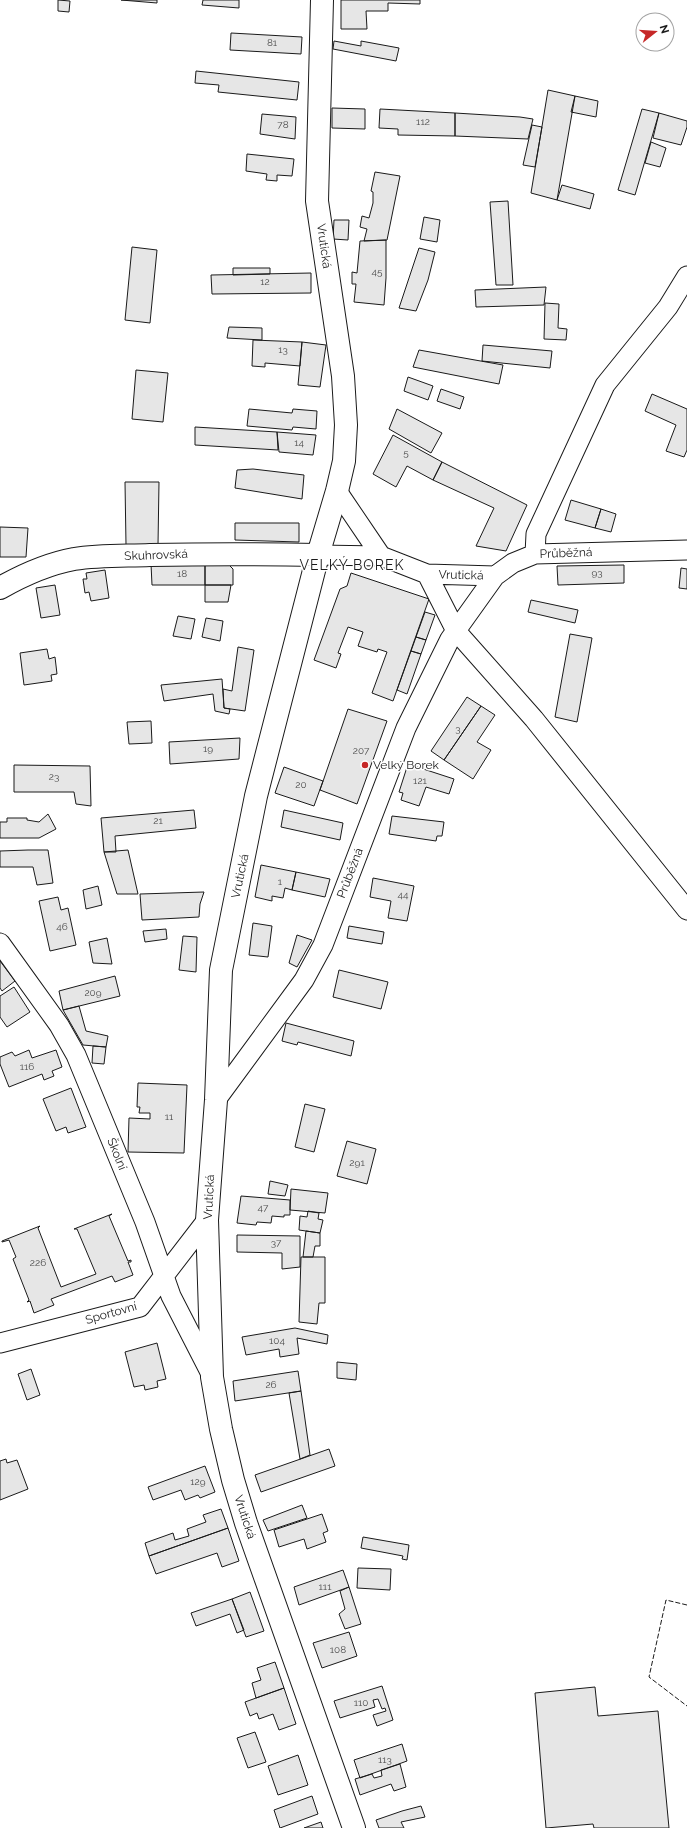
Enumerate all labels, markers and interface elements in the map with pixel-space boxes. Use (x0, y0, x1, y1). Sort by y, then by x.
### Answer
north arrow (635, 12, 675, 52)
text: N (657, 23, 672, 35)
house number: 81 (267, 37, 278, 48)
house number: 112 (416, 116, 430, 127)
house number: 78 (277, 119, 289, 130)
street label: Vrutická (314, 223, 334, 269)
house number: 45 (372, 266, 383, 277)
house number: 12 (260, 276, 270, 287)
house number: 13 (278, 344, 288, 355)
house number: 14 (294, 437, 304, 448)
house number: 5 (403, 447, 409, 458)
street label: Průběžná (539, 545, 593, 561)
street label: Skuhrovská (124, 547, 188, 563)
district label: VELKÝ BOREK (300, 556, 404, 573)
house number: 93 (591, 567, 603, 578)
house number: 18 (177, 568, 187, 579)
street label: Vrutická (438, 568, 484, 582)
house number: 3 (455, 723, 461, 734)
house number: 19 (203, 743, 213, 754)
house number: 207 (353, 745, 370, 756)
place label: Velký Borek (373, 758, 439, 772)
marker: Velký Borek (360, 760, 370, 770)
house number: 23 (49, 771, 59, 782)
house number: 121 (413, 775, 428, 786)
house number: 20 (295, 779, 307, 790)
house number: 21 (153, 815, 163, 826)
street label: Průběžná (334, 846, 366, 900)
street label: Vrutická (228, 852, 252, 900)
house number: 1 (278, 876, 283, 887)
house number: 44 (398, 889, 409, 900)
house number: 46 (56, 921, 68, 932)
house number: 209 (84, 987, 102, 998)
house number: 116 (20, 1061, 34, 1072)
house number: 11 (165, 1111, 174, 1122)
street label: Školní (104, 1136, 130, 1172)
house number: 291 (349, 1157, 365, 1168)
street label: Vrutická (201, 1174, 217, 1220)
house number: 47 (258, 1202, 269, 1213)
house number: 37 (271, 1237, 282, 1248)
house number: 226 (30, 1257, 46, 1268)
street label: Sportovní (84, 1299, 139, 1327)
house number: 104 (269, 1335, 285, 1346)
house number: 26 (265, 1379, 277, 1390)
house number: 129 (190, 1476, 206, 1487)
street label: Vrutická (231, 1493, 259, 1541)
house number: 111 (319, 1581, 332, 1592)
house number: 108 (330, 1644, 346, 1655)
house number: 110 (354, 1697, 368, 1708)
house number: 113 (378, 1754, 392, 1765)

